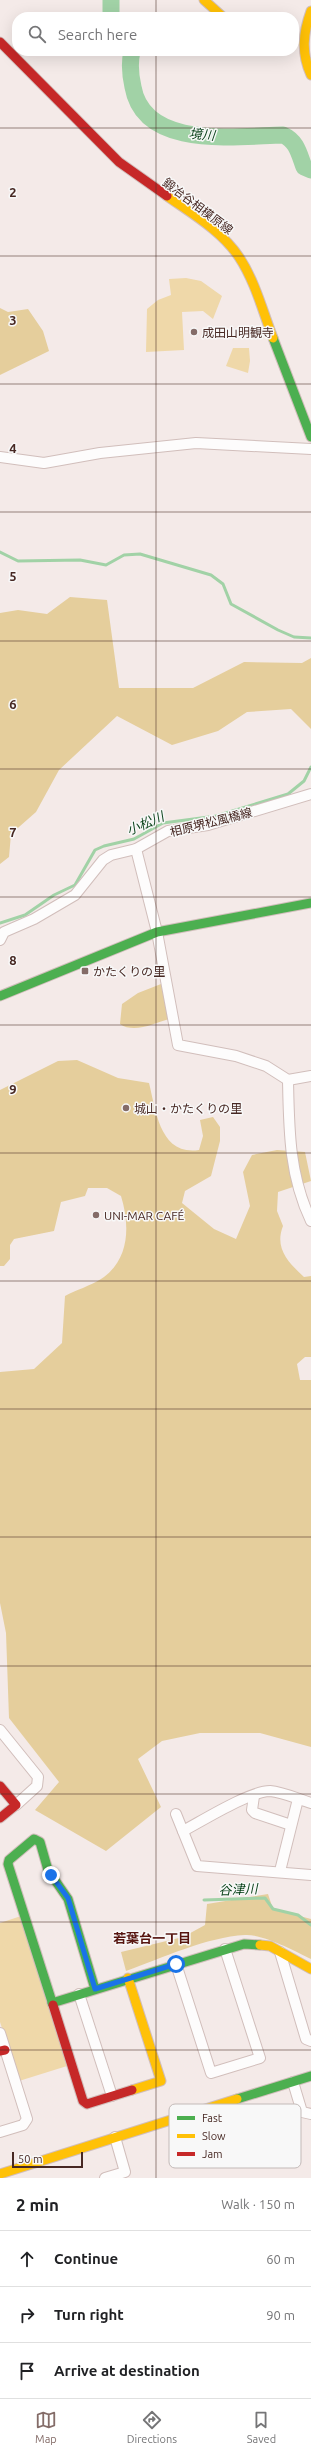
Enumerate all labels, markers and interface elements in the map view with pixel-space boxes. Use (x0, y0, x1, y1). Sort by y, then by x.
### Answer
search box (12, 12, 299, 56)
icon: search (26, 23, 48, 45)
text: Search here (58, 26, 137, 43)
water label: 境川 (188, 126, 218, 142)
street label: 鍛冶谷相模原線 (161, 176, 235, 236)
text: 2 (9, 185, 17, 199)
text: 3 (9, 313, 17, 327)
place label: 成田山明観寺 (202, 326, 274, 339)
marker: 成田山明観寺 (189, 327, 199, 337)
text: 4 (9, 441, 17, 455)
text: 5 (9, 569, 17, 583)
text: 6 (9, 697, 17, 711)
street label: 相原堺松風橋線 (169, 806, 253, 838)
water label: 小松川 (124, 808, 168, 837)
text: 7 (9, 825, 17, 839)
text: 8 (9, 953, 17, 967)
place label: かたくりの里 (93, 965, 165, 978)
marker: かたくりの里 (80, 966, 90, 976)
text: 9 (9, 1082, 17, 1096)
place label: 城山・かたくりの里 (134, 1102, 242, 1115)
marker: 城山・かたくりの里 (121, 1103, 131, 1113)
place label: UNI-MAR CAFÉ (104, 1209, 185, 1222)
marker: UNI-MAR CAFÉ (91, 1210, 101, 1220)
route end (42, 1866, 60, 1884)
water label: 谷津川 (218, 1881, 260, 1897)
district label: 若葉台一丁目 (113, 1931, 191, 1945)
route start (167, 1955, 185, 1973)
legend (169, 2104, 301, 2168)
text: Fast (202, 2112, 223, 2124)
text: Slow (202, 2130, 226, 2142)
text: Jam (202, 2148, 223, 2160)
scale bar (12, 2150, 83, 2169)
text: 50 m (18, 2153, 42, 2165)
text: 2 min (16, 2195, 59, 2214)
text: Walk · 150 m (221, 2197, 295, 2211)
icon: ahead (16, 2248, 38, 2270)
text: Continue (54, 2250, 118, 2267)
text: 60 m (266, 2252, 295, 2266)
icon: right (16, 2304, 38, 2326)
text: Turn right (54, 2306, 124, 2323)
text: 90 m (266, 2308, 295, 2322)
icon: arrive (16, 2360, 38, 2382)
text: Arrive at destination (54, 2362, 200, 2379)
tab: Map (35, 2409, 57, 2445)
tab: Directions (127, 2409, 177, 2445)
tab: Saved (247, 2409, 276, 2445)

